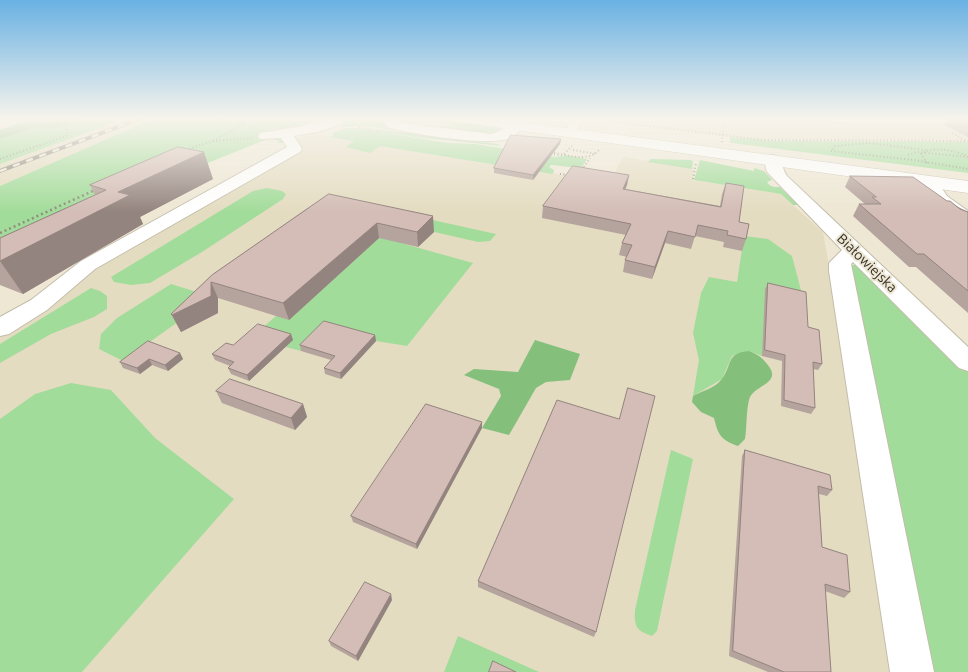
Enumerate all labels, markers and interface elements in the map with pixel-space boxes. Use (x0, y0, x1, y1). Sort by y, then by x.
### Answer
street label: Białowiejska (833, 230, 901, 296)

